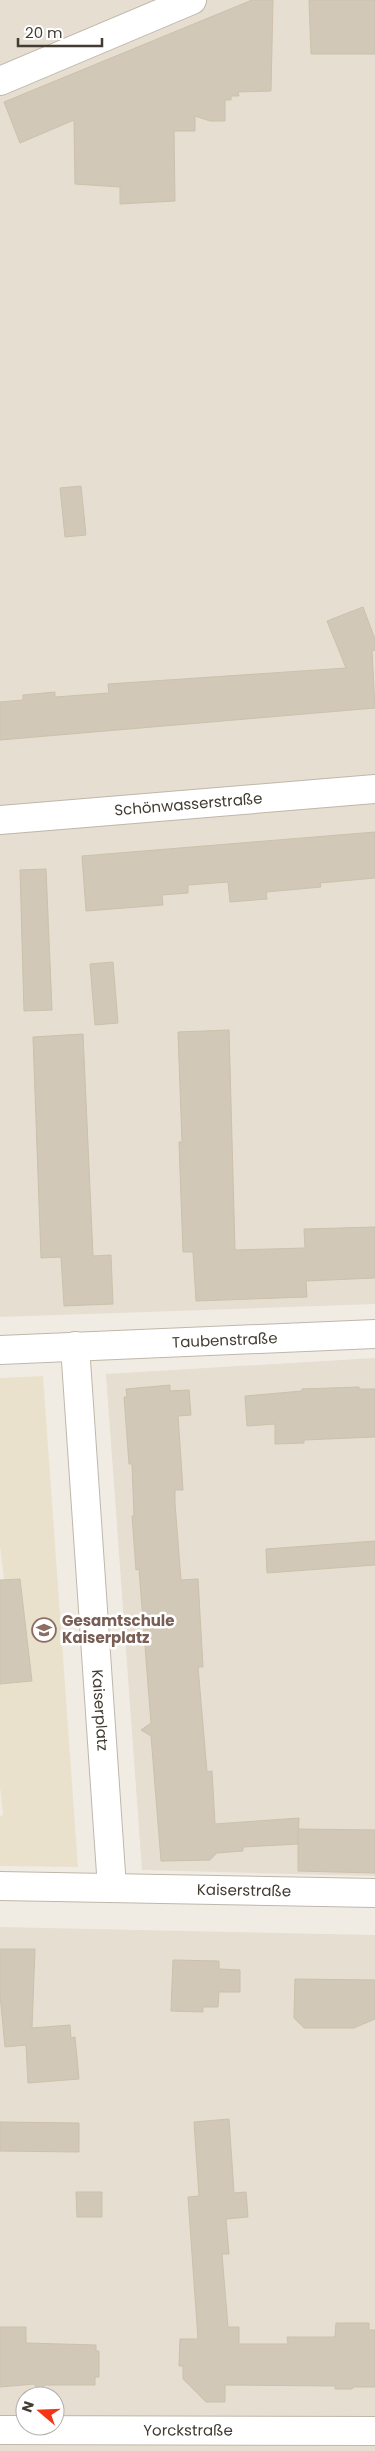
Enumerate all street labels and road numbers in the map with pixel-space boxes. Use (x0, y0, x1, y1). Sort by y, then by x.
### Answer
street label: Schönwasserstraße (114, 787, 263, 821)
street label: Taubenstraße (172, 1327, 278, 1353)
street label: Kaiserplatz (87, 1669, 114, 1752)
street label: Kaiserstraße (197, 1879, 291, 1901)
street label: Yorckstraße (143, 2419, 233, 2441)

